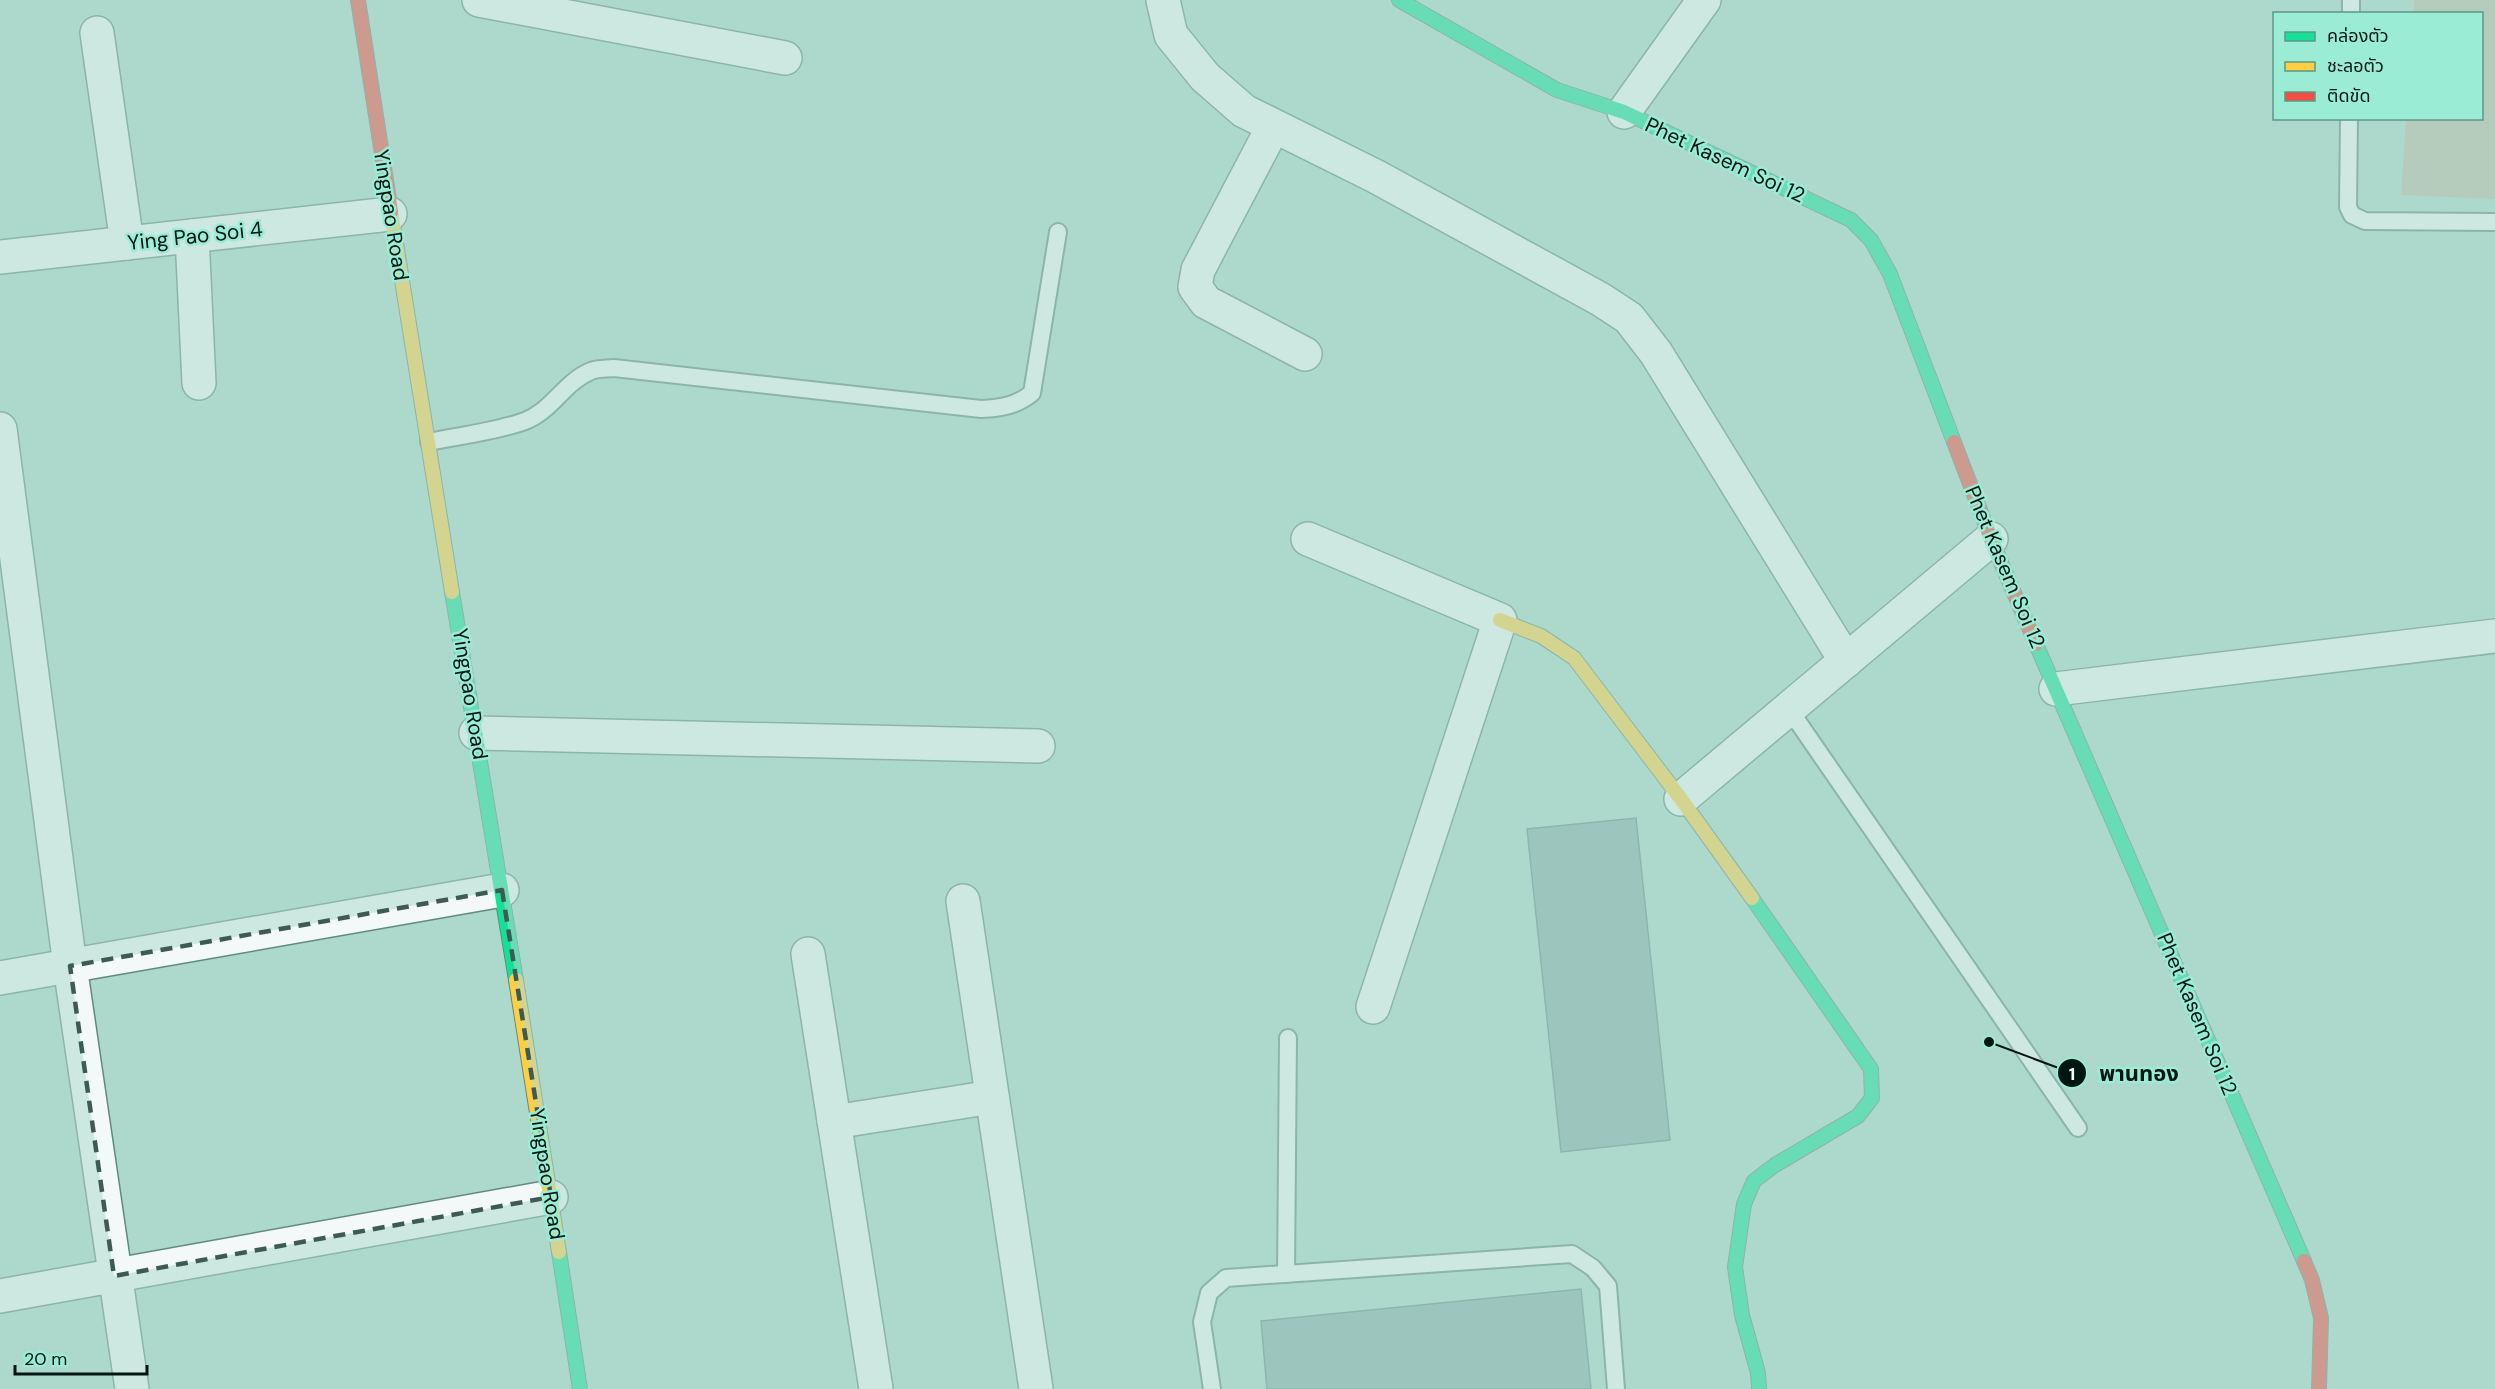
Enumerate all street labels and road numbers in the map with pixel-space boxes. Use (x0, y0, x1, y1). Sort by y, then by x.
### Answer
street label: Phet Kasem Soi 12 (1640, 111, 1810, 209)
street label: Yingpao Road (367, 147, 415, 283)
street label: Ying Pao Soi 4 (126, 215, 264, 257)
street label: Phet Kasem Soi 12 (1958, 482, 2052, 652)
street label: Yingpao Road (446, 626, 494, 762)
street label: Phet Kasem Soi 12 (2150, 929, 2244, 1099)
street label: Yingpao Road (523, 1106, 571, 1242)

